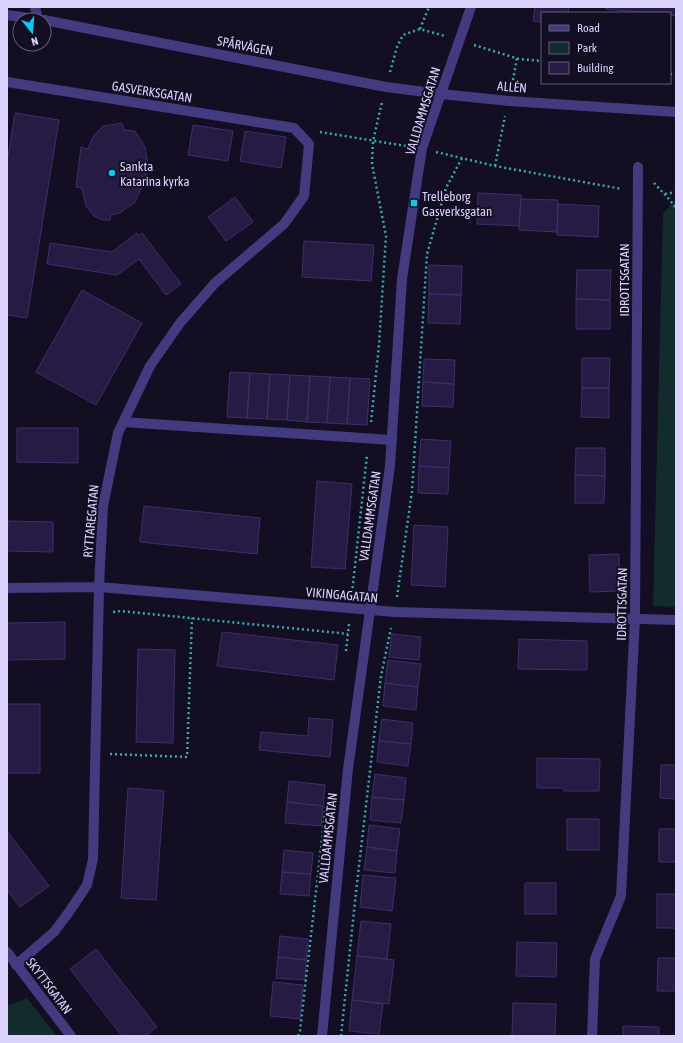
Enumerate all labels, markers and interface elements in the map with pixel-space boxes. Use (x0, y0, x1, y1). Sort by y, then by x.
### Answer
north arrow (12, 12, 52, 52)
legend (541, 12, 671, 84)
text: Road (577, 21, 600, 35)
street label: SPÅRVÄGEN (216, 33, 274, 59)
text: N (30, 35, 40, 48)
text: Park (577, 41, 598, 55)
text: Building (577, 61, 615, 75)
street label: VALLDAMMSGATAN (403, 65, 443, 157)
street label: GASVERKSGATAN (111, 78, 193, 106)
street label: ALLÉN (497, 78, 527, 96)
place label: Sankta Katarina kyrka (120, 159, 190, 189)
marker: Sankta Katarina kyrka (107, 168, 117, 178)
place label: Trelleborg Gasverksgatan (422, 189, 492, 219)
marker: Trelleborg Gasverksgatan (409, 198, 419, 208)
street label: IDROTTSGATAN (617, 243, 632, 317)
street label: VALLDAMMSGATAN (356, 470, 384, 562)
street label: RYTTAREGATAN (80, 484, 102, 558)
street label: IDROTTSGATAN (614, 567, 630, 641)
street label: VIKINGAGATAN (305, 584, 379, 606)
street label: VALLDAMMSGATAN (316, 792, 340, 884)
street label: SKYTTSGATAN (23, 955, 75, 1017)

